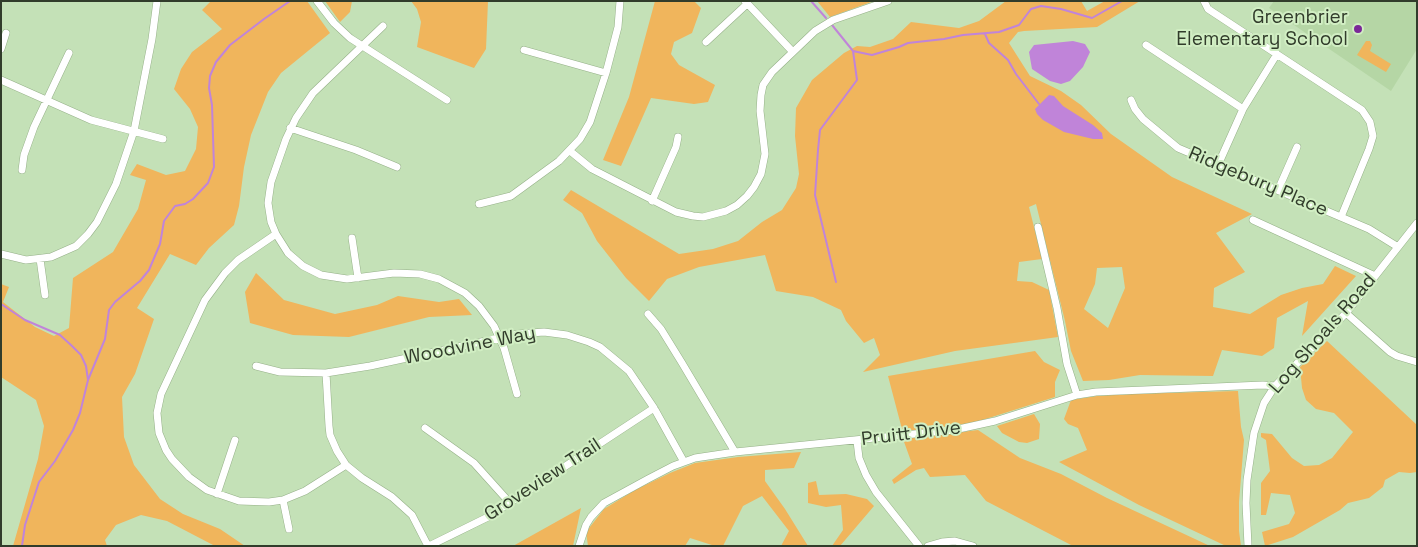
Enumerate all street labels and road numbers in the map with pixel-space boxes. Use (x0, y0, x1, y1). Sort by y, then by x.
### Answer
street label: Ridgebury Place (1185, 142, 1331, 222)
street label: Log Shoals Road (1265, 269, 1381, 399)
street label: Woodvine Way (402, 322, 538, 370)
street label: Pruitt Drive (860, 417, 962, 451)
street label: Groveview Trail (480, 434, 606, 526)

